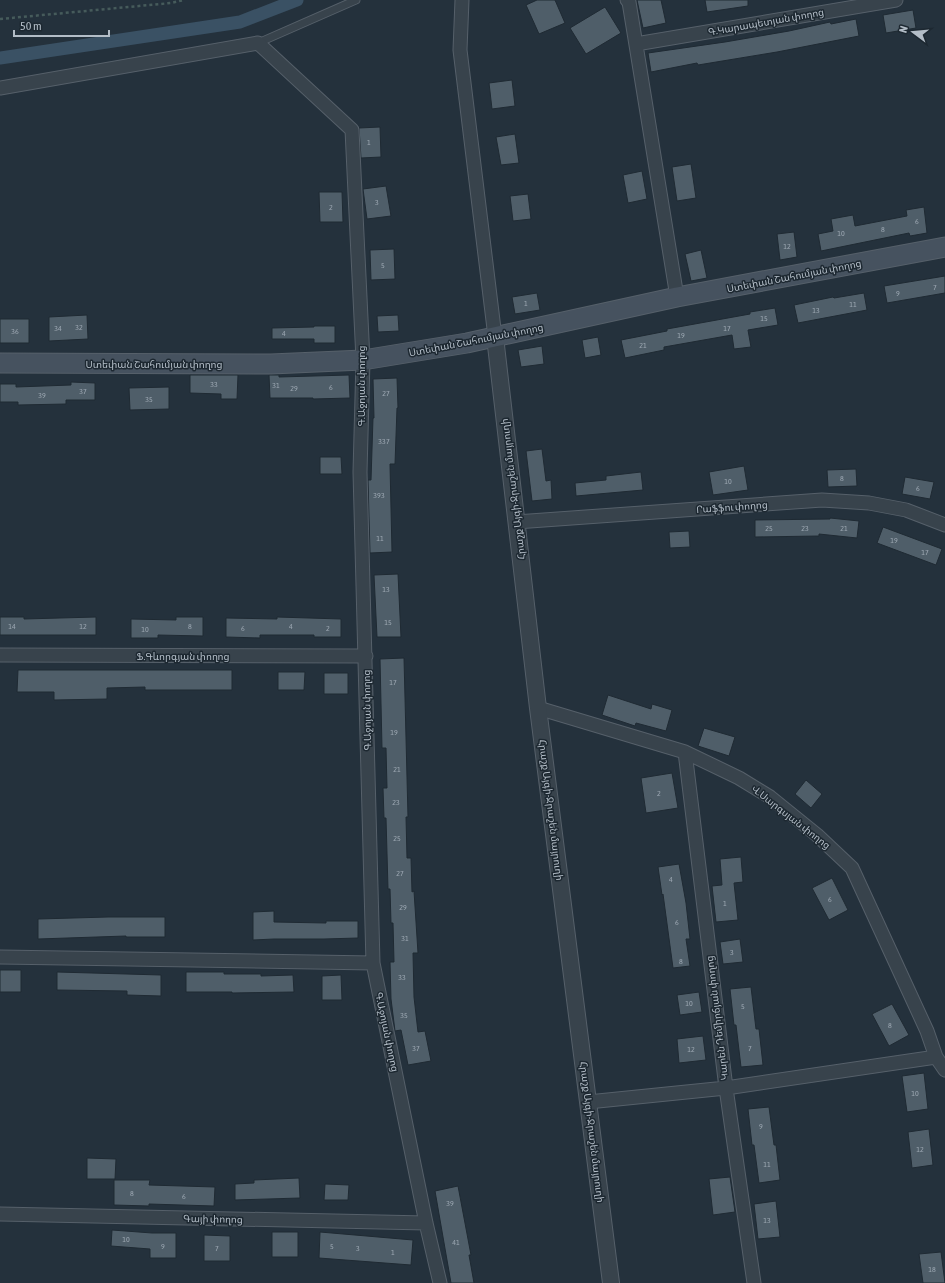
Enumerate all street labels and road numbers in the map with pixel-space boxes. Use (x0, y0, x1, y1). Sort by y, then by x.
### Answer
street label: Գ.Կարապետյան փողոց (707, 6, 825, 38)
street label: Ստեփան Շահումյան փողոց (726, 258, 862, 294)
street label: Ստեփան Շահումյան փողոց (408, 322, 544, 358)
street label: Գ.Աջոյան փողոց (356, 345, 367, 427)
street label: Ստեփան Շահումյան փողոց (85, 359, 223, 370)
street label: Հրաշք Այգի-Ջրաշեն մայրուղի (499, 418, 527, 560)
street label: Րաֆֆու փողոց (696, 499, 768, 515)
street label: Ֆ.Գևորգյան փողոց (136, 651, 230, 662)
street label: Գ.Աջոյան փողոց (361, 669, 373, 751)
street label: Հրաշք Այգի-Ջրաշեն մայրուղի (537, 739, 565, 881)
street label: Վ.Սարգսյան փողոց (750, 783, 832, 851)
street label: Կարեն Դեմիրճյան փողոց (704, 955, 730, 1081)
street label: Գ.Աջոյան փողոց (373, 991, 401, 1073)
street label: Հրաշք Այգի-Ջրաշեն մայրուղի (578, 1061, 606, 1203)
street label: Գայի փողոց (183, 1213, 243, 1225)

